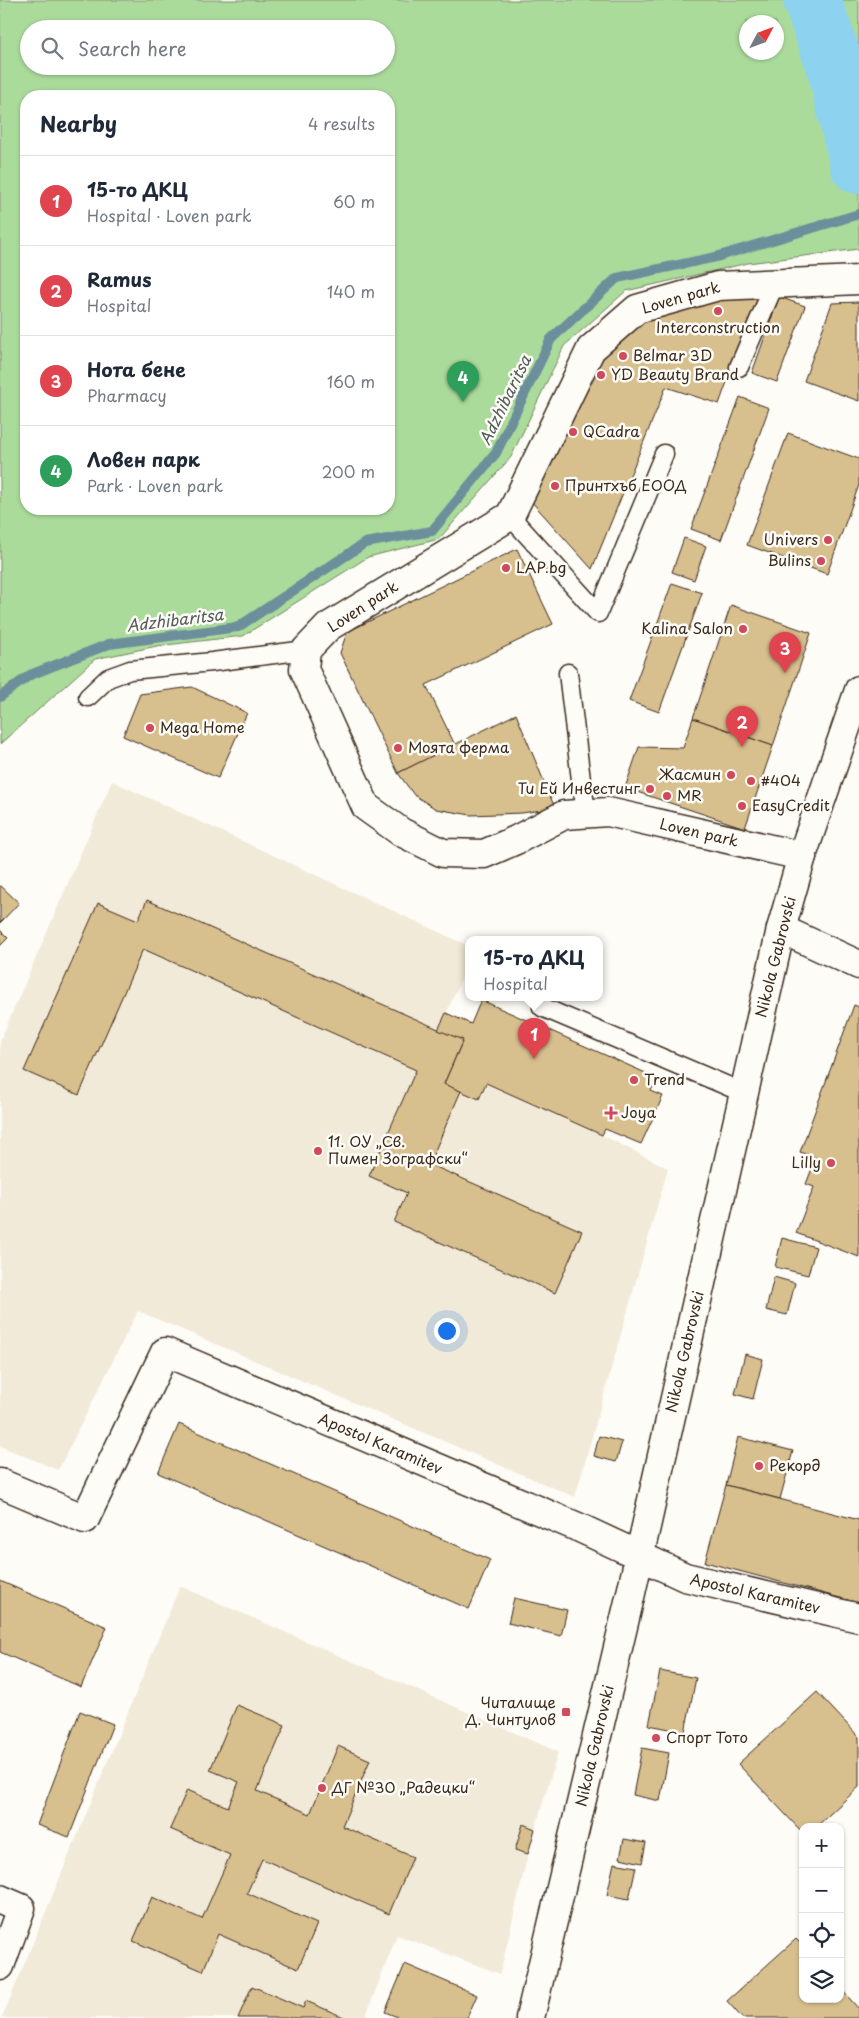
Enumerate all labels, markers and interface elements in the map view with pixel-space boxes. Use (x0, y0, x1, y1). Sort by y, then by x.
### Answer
north arrow (739, 15, 784, 60)
search box (20, 20, 395, 75)
icon: search (38, 34, 66, 62)
text: Search here (78, 34, 187, 62)
text: Nearby (40, 107, 117, 139)
text: 4 results (308, 111, 375, 135)
text: 15-то ДКЦ (87, 175, 188, 203)
text: 1 (52, 189, 60, 213)
text: 60 m (333, 189, 375, 213)
text: Hospital · Loven park (87, 203, 252, 227)
text: Ramus (87, 265, 151, 293)
street label: Loven park (639, 274, 722, 319)
text: 2 (50, 279, 62, 303)
text: 140 m (327, 279, 375, 303)
text: Hospital (87, 293, 151, 317)
marker: Interconstruction (712, 305, 724, 317)
place label: Interconstruction (656, 315, 780, 338)
place label: Belmar 3D (633, 343, 712, 366)
water label: Adzhibaritsa (472, 350, 537, 448)
marker: Belmar 3D (617, 350, 629, 362)
text: Нота бене (87, 355, 186, 383)
pin: 4 (447, 361, 479, 402)
place label: YD Beauty Brand (611, 362, 739, 385)
text: 3 (51, 369, 61, 393)
text: 160 m (327, 369, 375, 393)
marker: YD Beauty Brand (595, 369, 607, 381)
text: Pharmacy (87, 383, 167, 407)
place label: QCadra (583, 419, 640, 442)
marker: QCadra (567, 426, 579, 438)
text: Ловен парк (87, 445, 200, 473)
text: 4 (51, 459, 61, 483)
text: 200 m (322, 459, 375, 483)
text: Park · Loven park (87, 473, 223, 497)
place label: Принтхъб ЕООД (565, 473, 687, 496)
marker: Принтхъб ЕООД (549, 480, 561, 492)
place label: Univers (763, 527, 818, 550)
marker: Univers (822, 534, 834, 546)
place label: Bulins (768, 548, 811, 571)
place label: LAP.bg (516, 555, 566, 578)
marker: Bulins (815, 555, 827, 567)
marker: LAP.bg (500, 562, 512, 574)
street label: Loven park (322, 574, 402, 637)
water label: Adzhibaritsa (125, 601, 226, 637)
place label: Kalina Salon (641, 616, 733, 639)
marker: Kalina Salon (737, 623, 749, 635)
pin: 3 (769, 632, 801, 673)
pin: 2 (726, 706, 758, 747)
place label: Mega Home (160, 715, 245, 738)
marker: Mega Home (144, 722, 156, 734)
place label: Моята ферма (408, 735, 510, 758)
marker: Моята ферма (392, 742, 404, 754)
place label: Жасмин (658, 762, 721, 785)
place label: #404 (761, 768, 801, 791)
marker: Жасмин (725, 769, 737, 781)
marker: #404 (745, 775, 757, 787)
place label: Ти Ей Инвестинг (518, 776, 640, 799)
marker: Ти Ей Инвестинг (644, 783, 656, 795)
place label: MR (677, 783, 702, 806)
marker: MR (661, 790, 673, 802)
place label: EasyCredit (752, 793, 830, 816)
marker: EasyCredit (736, 800, 748, 812)
street label: Loven park (658, 811, 741, 852)
street label: Nikola Gabrovski (748, 894, 801, 1020)
popup (465, 936, 603, 1001)
text: 15-то ДКЦ (484, 943, 584, 971)
text: Hospital (484, 971, 548, 995)
pin: 1 (518, 1018, 550, 1059)
place label: Trend (644, 1067, 685, 1090)
marker: Trend (628, 1074, 640, 1086)
place label: Joya (621, 1100, 657, 1123)
marker: Joya (605, 1107, 617, 1119)
place label: 11. ОУ „Св. Пимен Зографски“ (328, 1129, 468, 1169)
marker: 11. ОУ „Св. Пимен Зографски“ (312, 1145, 324, 1157)
place label: Lilly (792, 1150, 821, 1173)
marker: Lilly (825, 1157, 837, 1169)
street label: Nikola Gabrovski (658, 1289, 709, 1415)
your location (434, 1318, 460, 1344)
street label: Apostol Karamitev (315, 1406, 447, 1479)
place label: Рекорд (769, 1453, 820, 1476)
marker: Рекорд (753, 1460, 765, 1472)
street label: Apostol Karamitev (688, 1566, 823, 1619)
street label: Nikola Gabrovski (568, 1683, 619, 1809)
place label: Читалище Д. Чинтулов (465, 1690, 556, 1730)
marker: Читалище Д. Чинтулов (560, 1706, 572, 1718)
place label: Спорт Тото (666, 1725, 748, 1748)
marker: Спорт Тото (650, 1732, 662, 1744)
place label: ДГ №30 „Радецки“ (331, 1775, 475, 1798)
marker: ДГ №30 „Радецки“ (316, 1782, 328, 1794)
map controls (799, 1823, 844, 2003)
button: + (799, 1823, 844, 1868)
button: − (799, 1868, 844, 1913)
button: locate (799, 1913, 844, 1958)
button: layers (799, 1958, 844, 2003)

